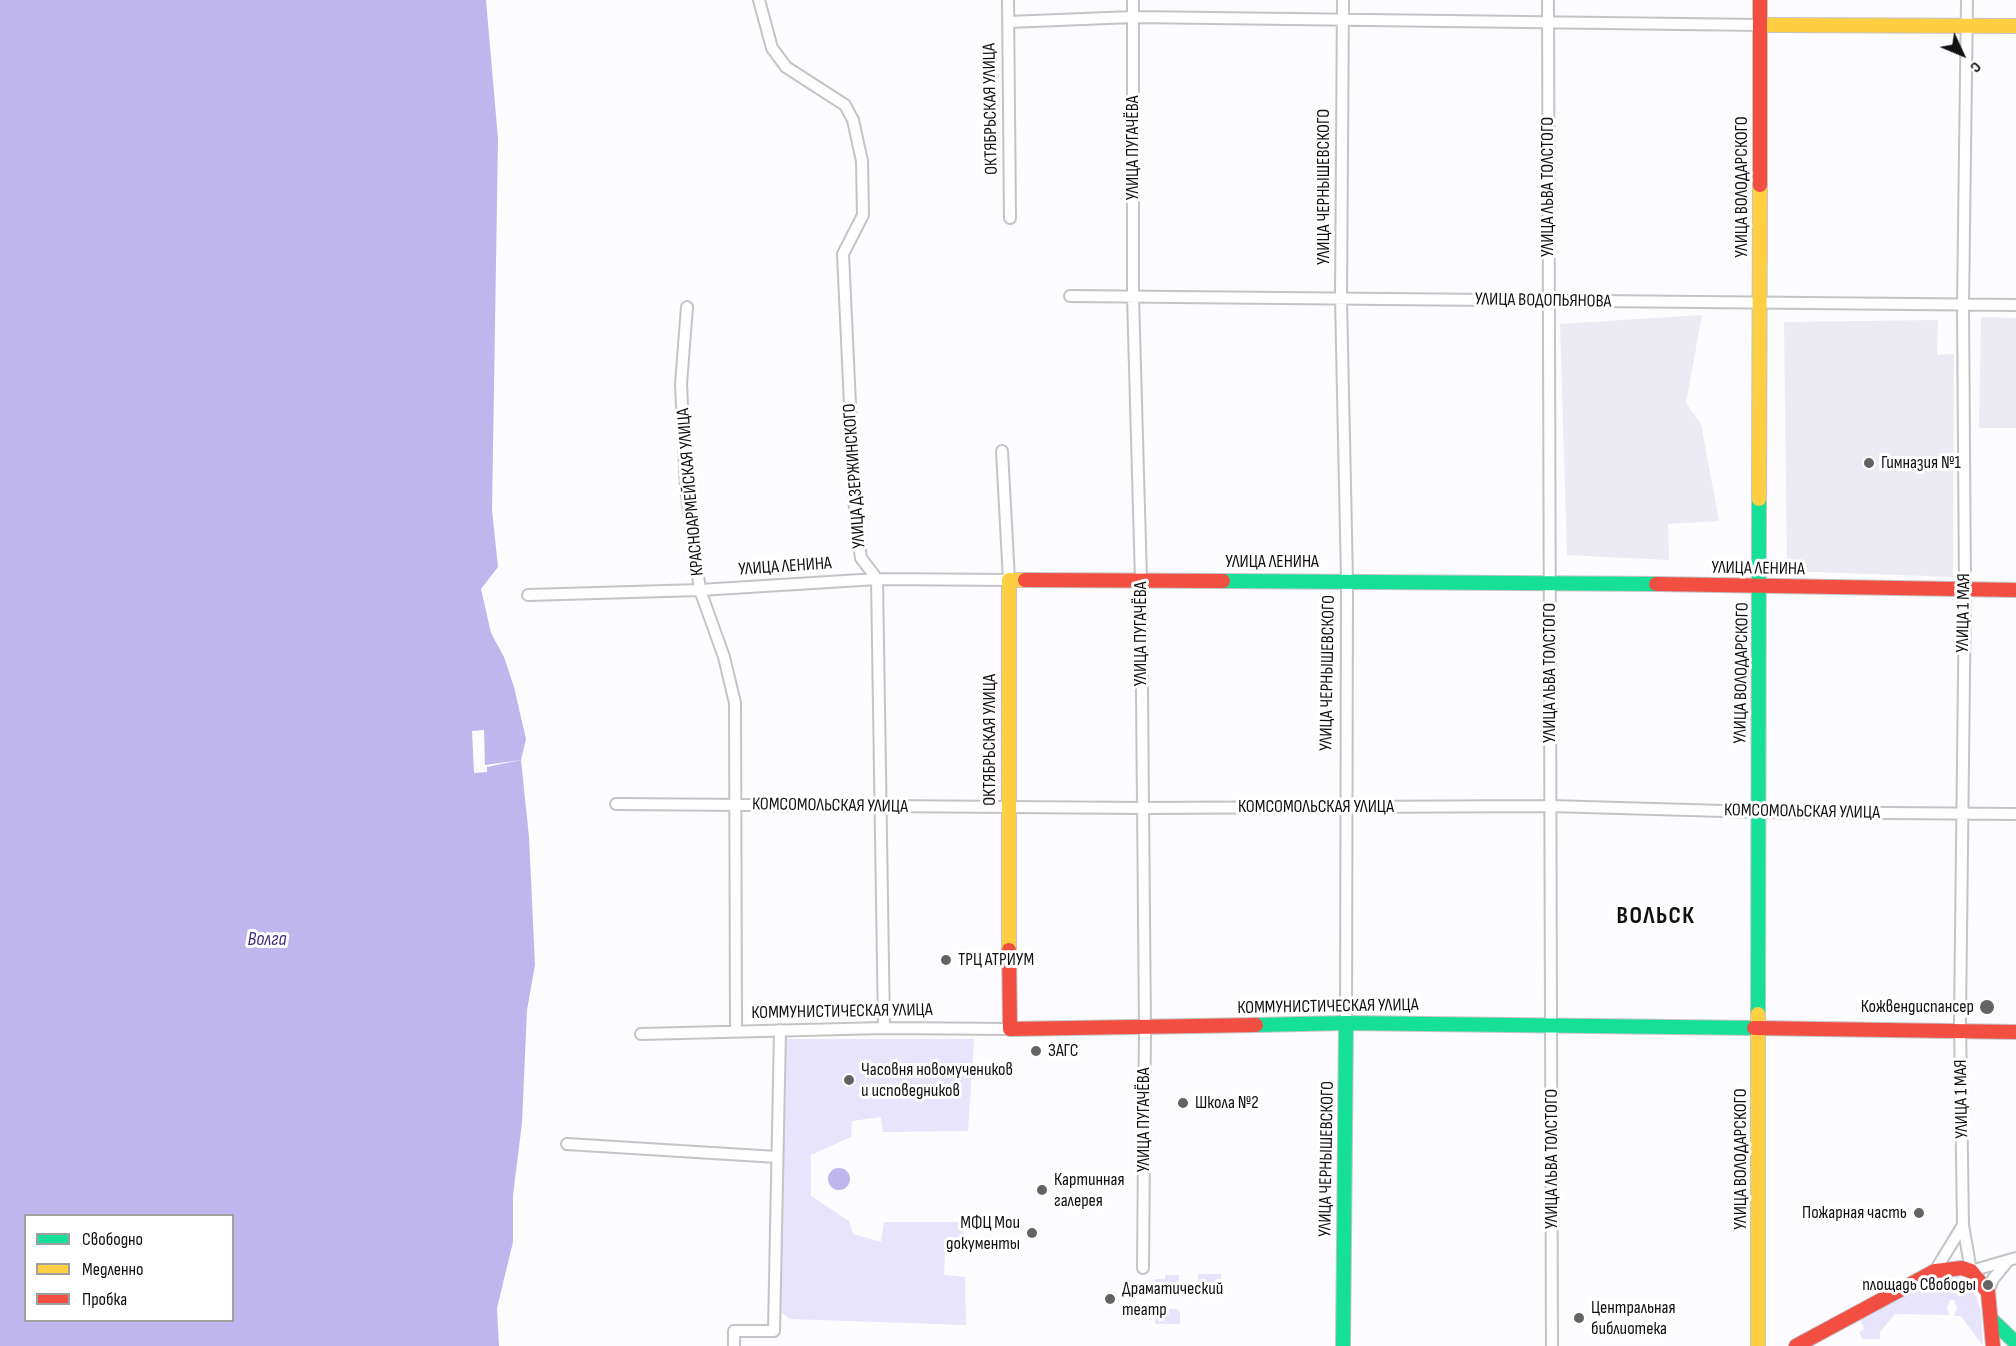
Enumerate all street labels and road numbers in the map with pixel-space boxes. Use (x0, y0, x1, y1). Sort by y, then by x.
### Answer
street label: ОКТЯБРЬСКАЯ УЛИЦА (979, 43, 1003, 175)
street label: УЛИЦА ПУГАЧЁВА (1122, 96, 1144, 200)
street label: УЛИЦА ЧЕРНЫШЕВСКОГО (1313, 109, 1335, 265)
street label: УЛИЦА ВОЛОДАРСКОГО (1731, 116, 1753, 258)
street label: УЛИЦА ЛЬВА ТОЛСТОГО (1537, 117, 1559, 257)
street label: УЛИЦА ВОДОПЬЯНОВА (1475, 289, 1611, 313)
street label: УЛИЦА ДЗЕРЖИНСКОГО (839, 403, 871, 549)
street label: КРАСНОАРМЕЙСКАЯ УЛИЦА (673, 407, 709, 577)
street label: УЛИЦА ЛЕНИНА (1225, 551, 1319, 573)
street label: УЛИЦА ЛЕНИНА (738, 553, 832, 581)
street label: УЛИЦА ЛЕНИНА (1711, 557, 1805, 581)
street label: УЛИЦА 1 МАЯ (1953, 573, 1975, 653)
street label: УЛИЦА ПУГАЧЁВА (1130, 582, 1152, 686)
street label: УЛИЦА ЧЕРНЫШЕВСКОГО (1316, 595, 1340, 751)
street label: УЛИЦА ВОЛОДАРСКОГО (1730, 602, 1754, 744)
street label: УЛИЦА ЛЬВА ТОЛСТОГО (1539, 603, 1561, 743)
street label: ОКТЯБРЬСКАЯ УЛИЦА (979, 674, 1001, 806)
street label: КОМСОМОЛЬСКАЯ УЛИЦА (752, 794, 908, 818)
street label: КОМСОМОЛЬСКАЯ УЛИЦА (1238, 796, 1394, 818)
street label: КОМСОМОЛЬСКАЯ УЛИЦА (1724, 800, 1880, 824)
street label: КОММУНИСТИЧЕСКАЯ УЛИЦА (1237, 995, 1419, 1019)
street label: КОММУНИСТИЧЕСКАЯ УЛИЦА (751, 1000, 933, 1024)
street label: УЛИЦА 1 МАЯ (1951, 1059, 1973, 1139)
street label: УЛИЦА ПУГАЧЁВА (1133, 1068, 1155, 1172)
street label: УЛИЦА ЧЕРНЫШЕВСКОГО (1315, 1081, 1339, 1237)
street label: УЛИЦА ВОЛОДАРСКОГО (1730, 1088, 1752, 1230)
street label: УЛИЦА ЛЬВА ТОЛСТОГО (1541, 1089, 1563, 1229)

